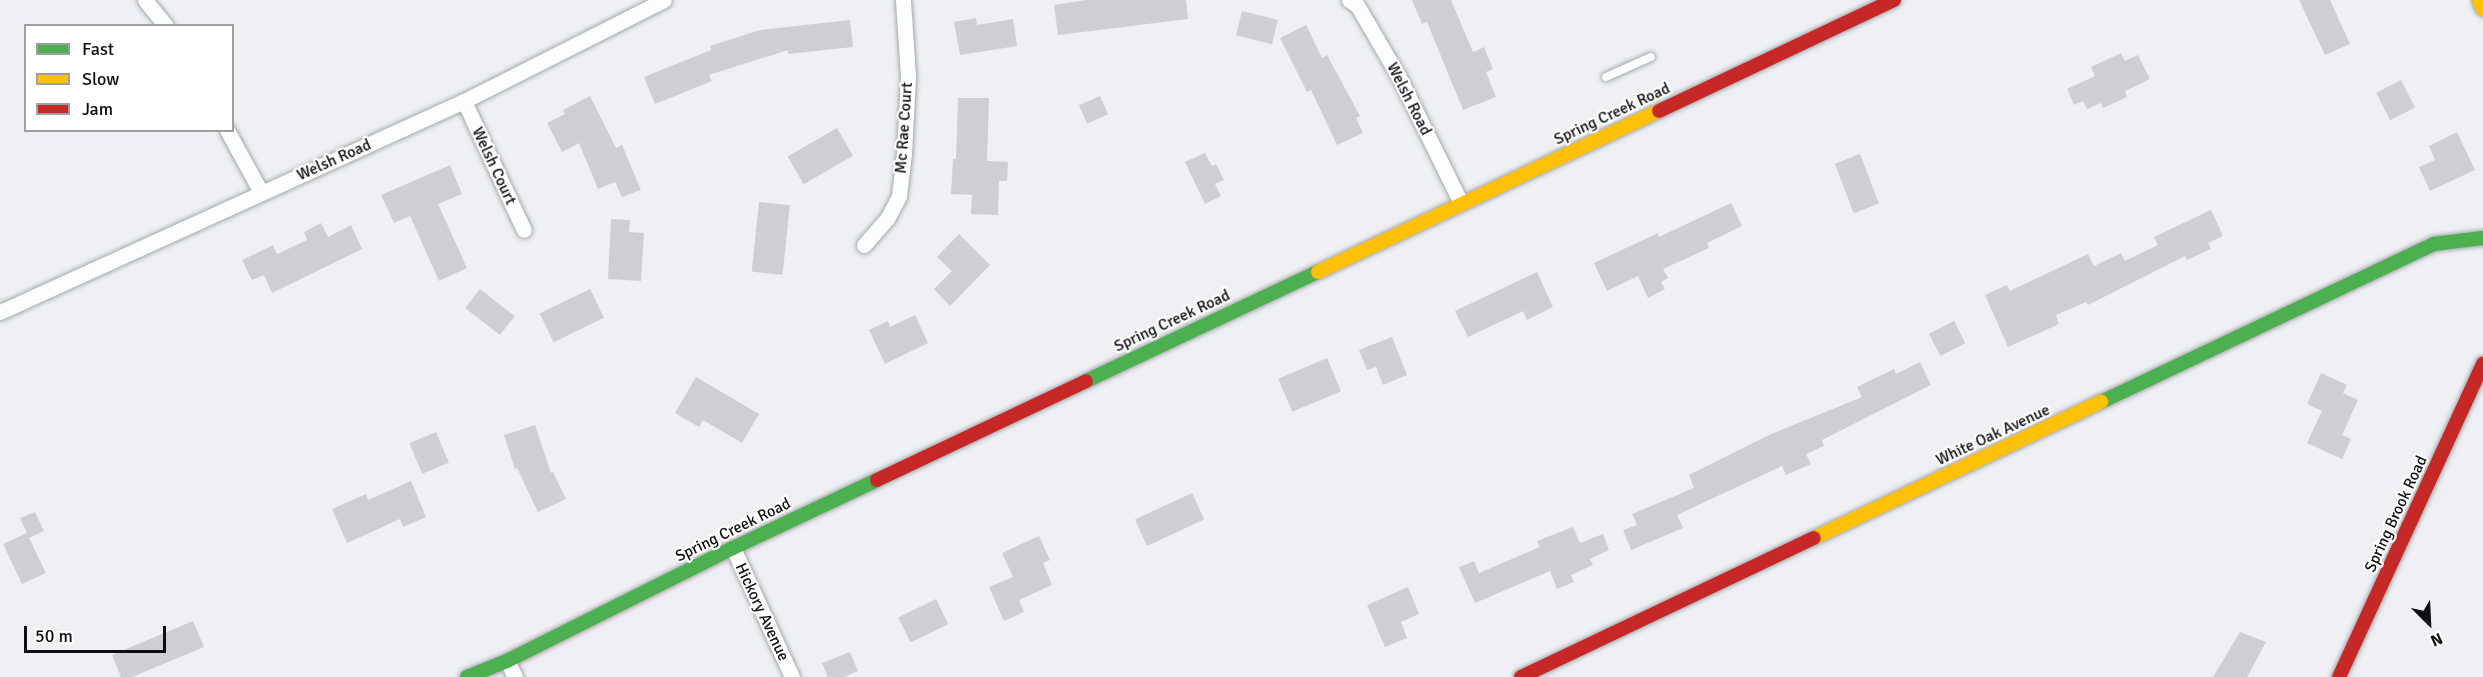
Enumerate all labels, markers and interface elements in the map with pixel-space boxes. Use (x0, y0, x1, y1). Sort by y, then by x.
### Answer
legend (24, 24, 234, 132)
text: Fast (82, 38, 114, 60)
street label: Welsh Road (1382, 59, 1436, 139)
text: Slow (82, 68, 119, 90)
street label: Spring Creek Road (1551, 79, 1673, 149)
street label: Mc Rae Court (891, 82, 917, 174)
text: Jam (82, 98, 113, 120)
street label: Welsh Court (468, 124, 520, 208)
street label: Welsh Road (294, 135, 374, 185)
street label: Spring Creek Road (1111, 286, 1233, 356)
street label: White Oak Avenue (1933, 400, 2053, 470)
street label: Spring Brook Road (2361, 453, 2431, 575)
street label: Spring Creek Road (672, 494, 794, 566)
street label: Hickory Avenue (731, 560, 793, 664)
north arrow (2399, 593, 2459, 653)
scale bar (27, 614, 170, 652)
text: 50 m (35, 625, 73, 647)
text: N (2427, 628, 2445, 651)

